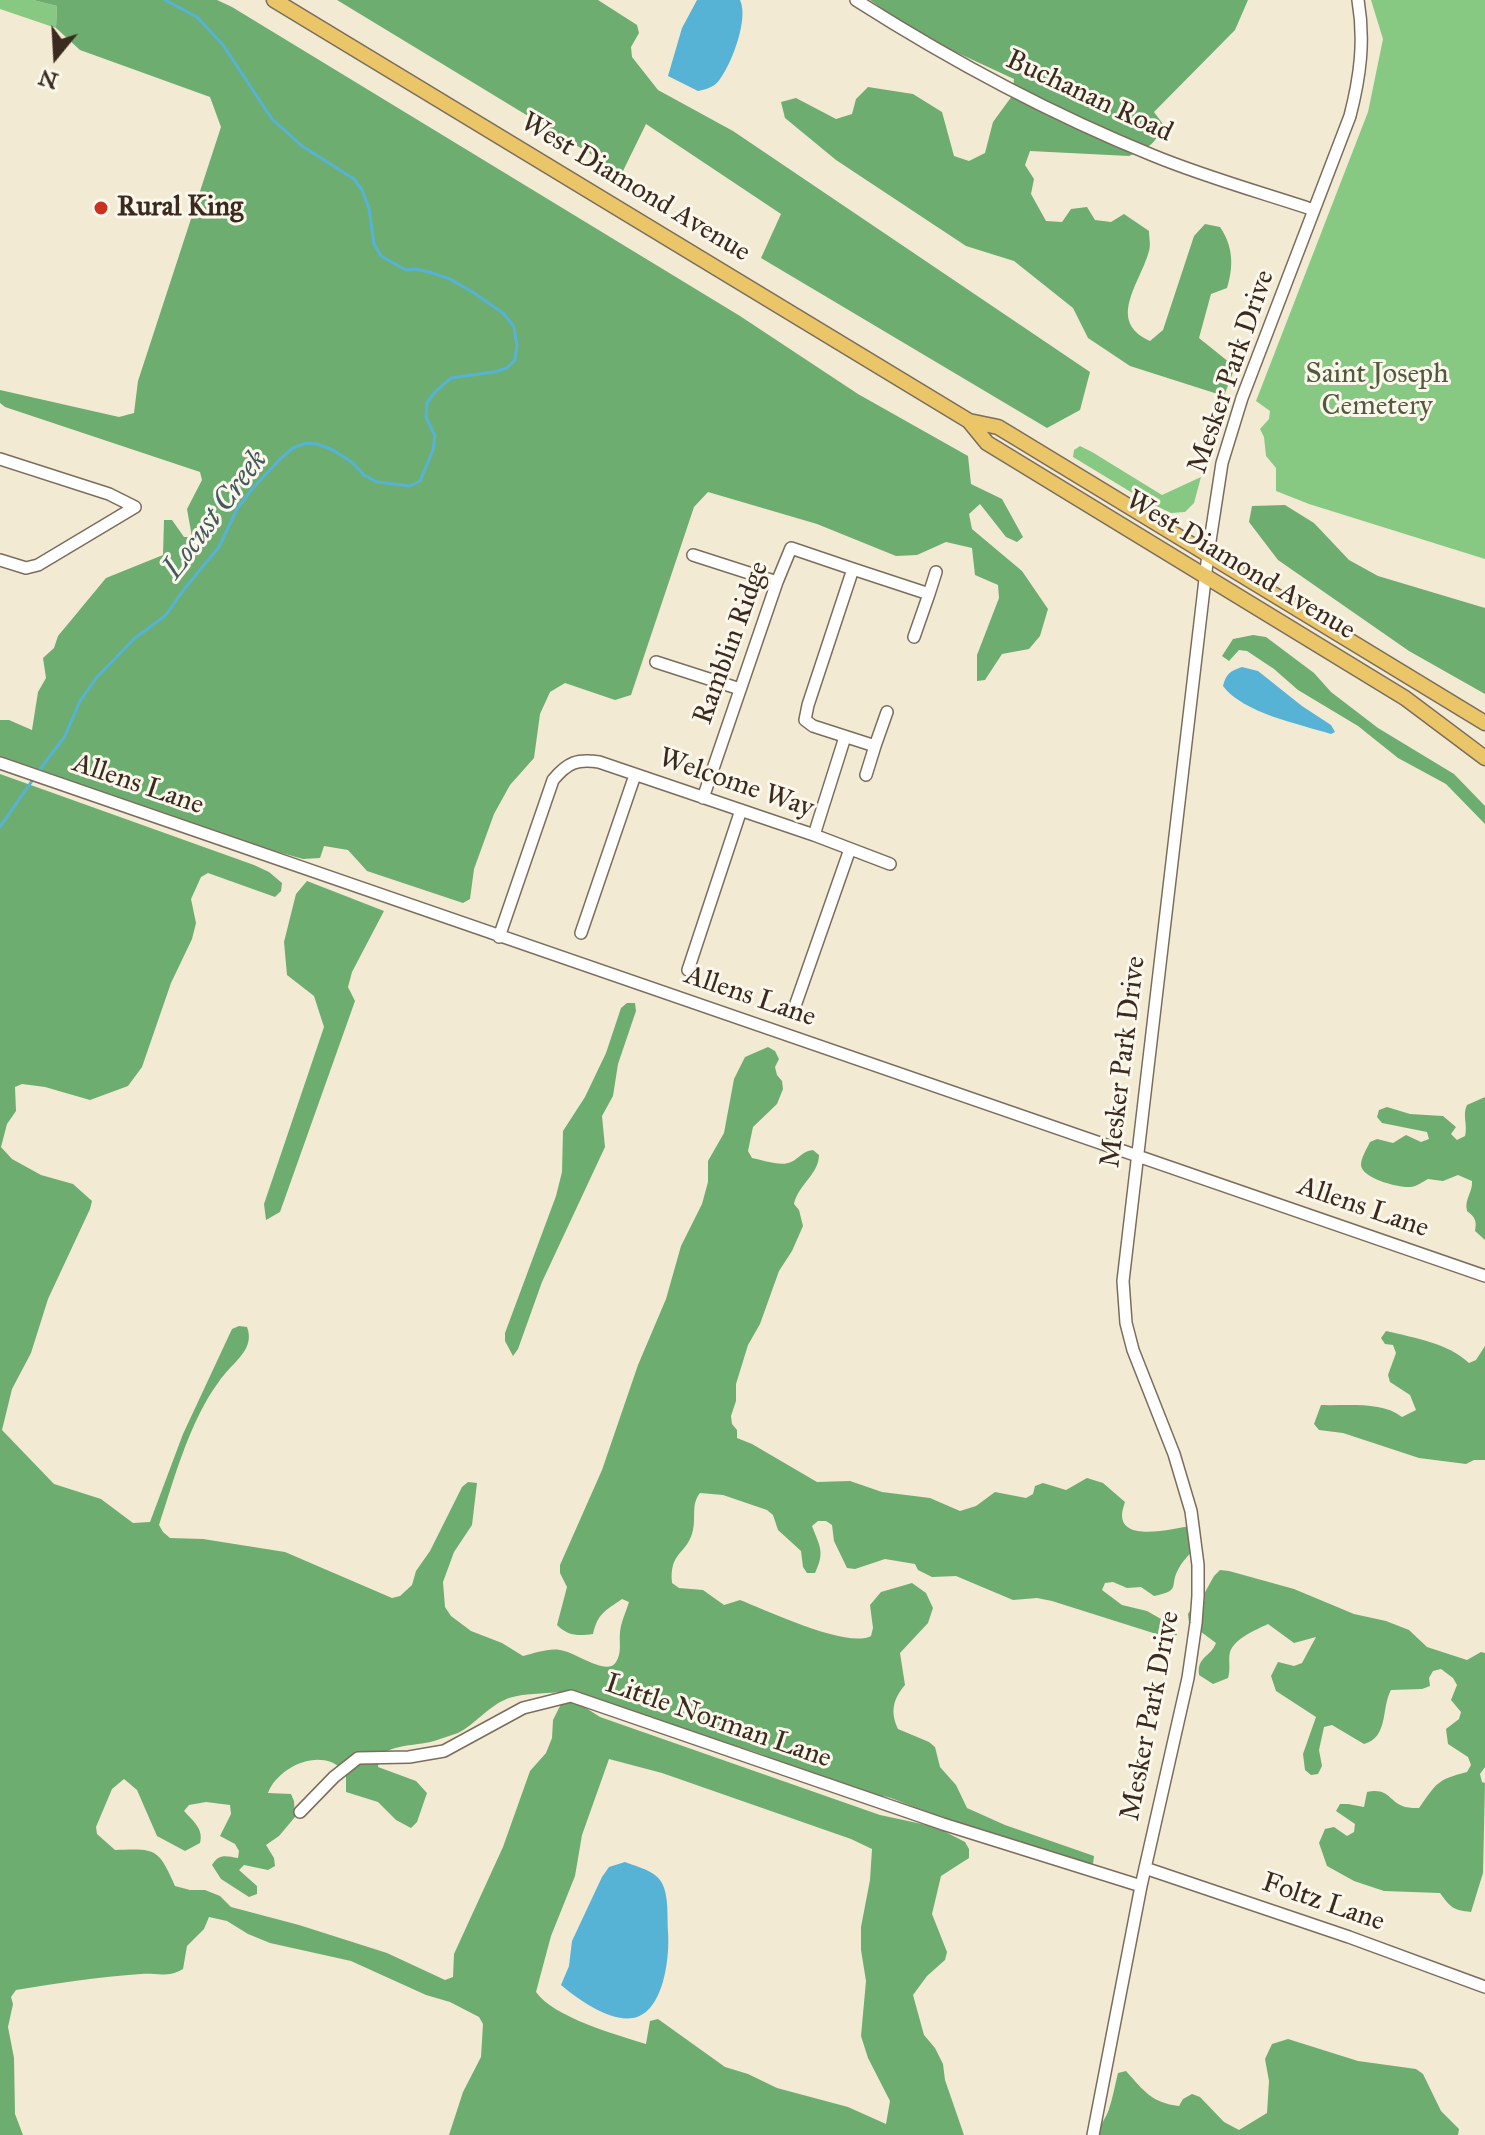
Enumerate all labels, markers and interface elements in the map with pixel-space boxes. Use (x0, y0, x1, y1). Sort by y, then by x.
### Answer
north arrow (16, 16, 96, 96)
street label: Buchanan Road (1000, 44, 1178, 150)
text: N (35, 64, 61, 95)
street label: West Diamond Avenue (514, 106, 756, 270)
place label: Rural King (117, 191, 243, 225)
marker: Rural King (92, 199, 110, 217)
street label: Mesker Park Drive (1181, 266, 1283, 478)
park label: Saint Joseph Cemetery (1306, 358, 1448, 424)
water label: Locust Creek (156, 443, 276, 587)
street label: West Diamond Avenue (1119, 484, 1361, 648)
street label: Ramblin Ridge (687, 557, 777, 729)
street label: Welcome Way (654, 742, 818, 826)
street label: Allens Lane (68, 747, 208, 823)
street label: Mesker Park Drive (1094, 954, 1154, 1170)
street label: Allens Lane (680, 959, 820, 1035)
street label: Allens Lane (1293, 1170, 1433, 1246)
street label: Mesker Park Drive (1114, 1608, 1188, 1824)
street label: Little Norman Lane (600, 1668, 836, 1776)
street label: Foltz Lane (1257, 1866, 1389, 1940)

